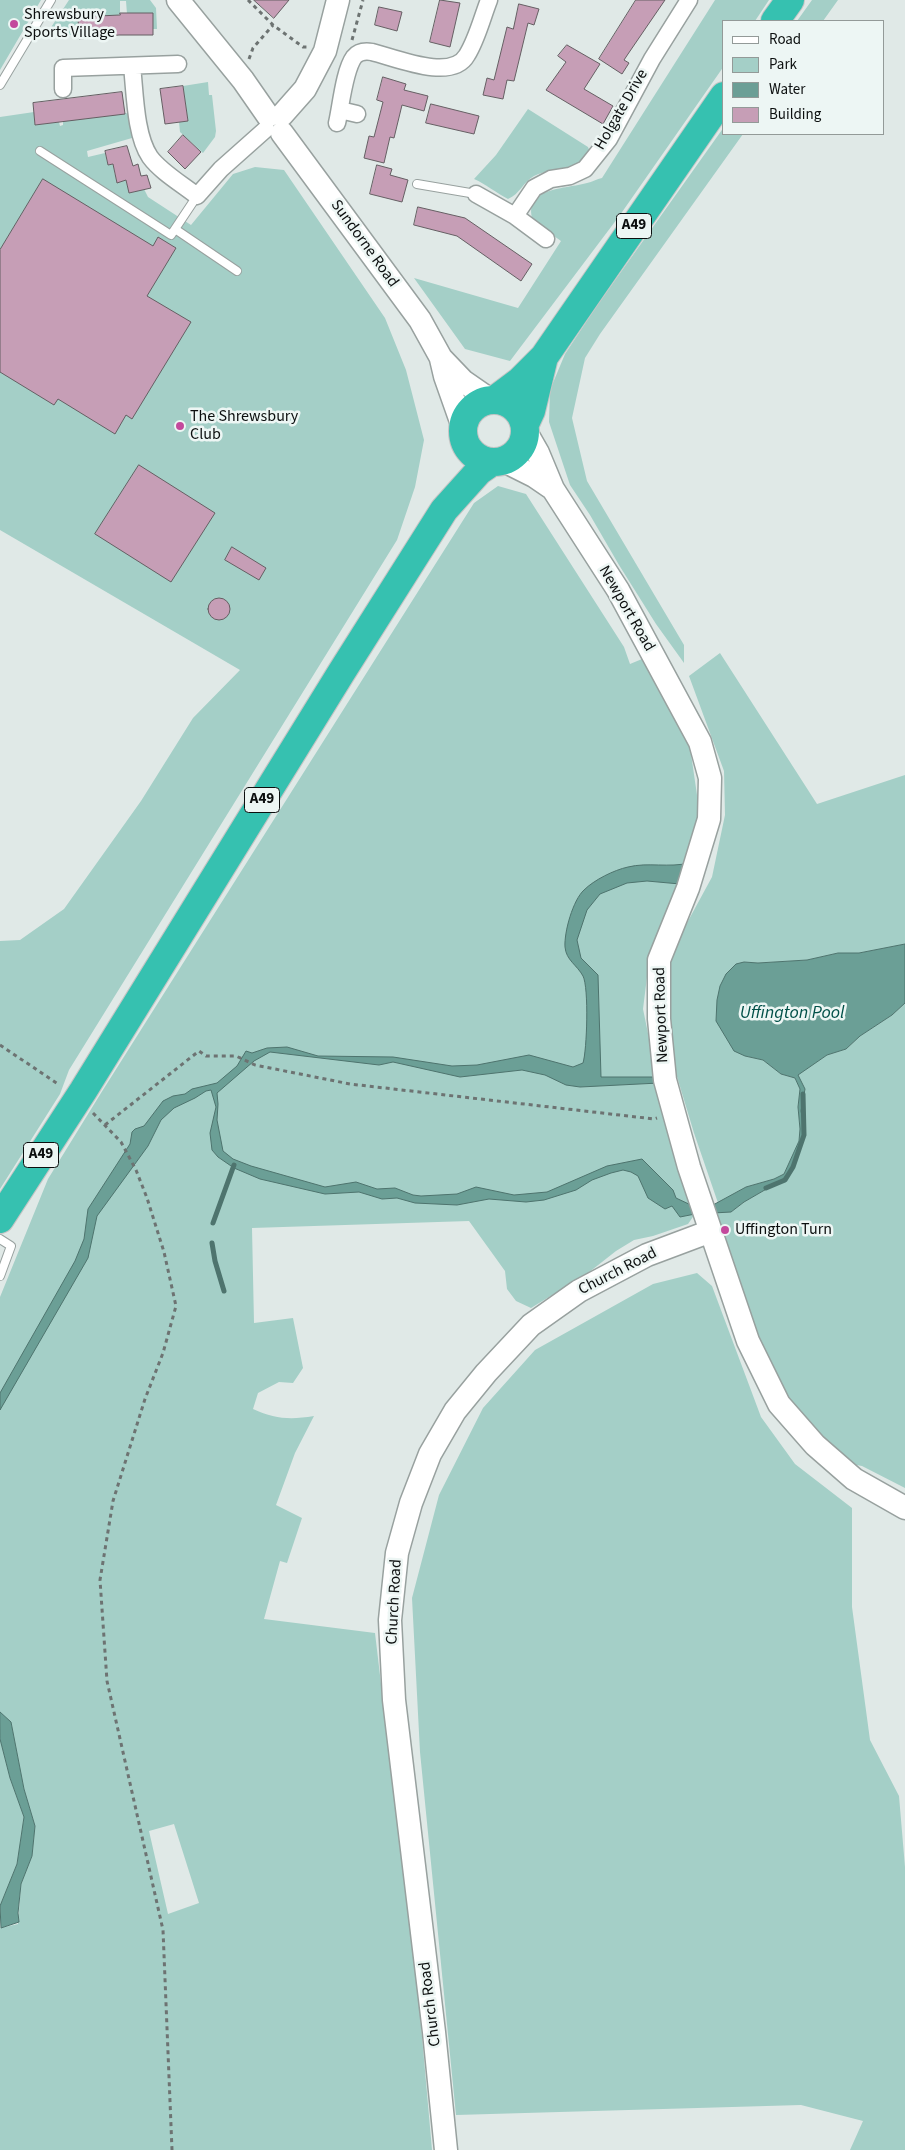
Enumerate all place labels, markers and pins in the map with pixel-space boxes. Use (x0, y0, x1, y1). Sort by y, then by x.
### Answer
place label: Shrewsbury Sports Village (24, 5, 115, 43)
marker: Shrewsbury Sports Village (8, 18, 20, 30)
place label: The Shrewsbury Club (190, 407, 298, 445)
marker: The Shrewsbury Club (174, 420, 186, 432)
place label: Uffington Turn (735, 1220, 832, 1240)
marker: Uffington Turn (719, 1224, 731, 1236)

